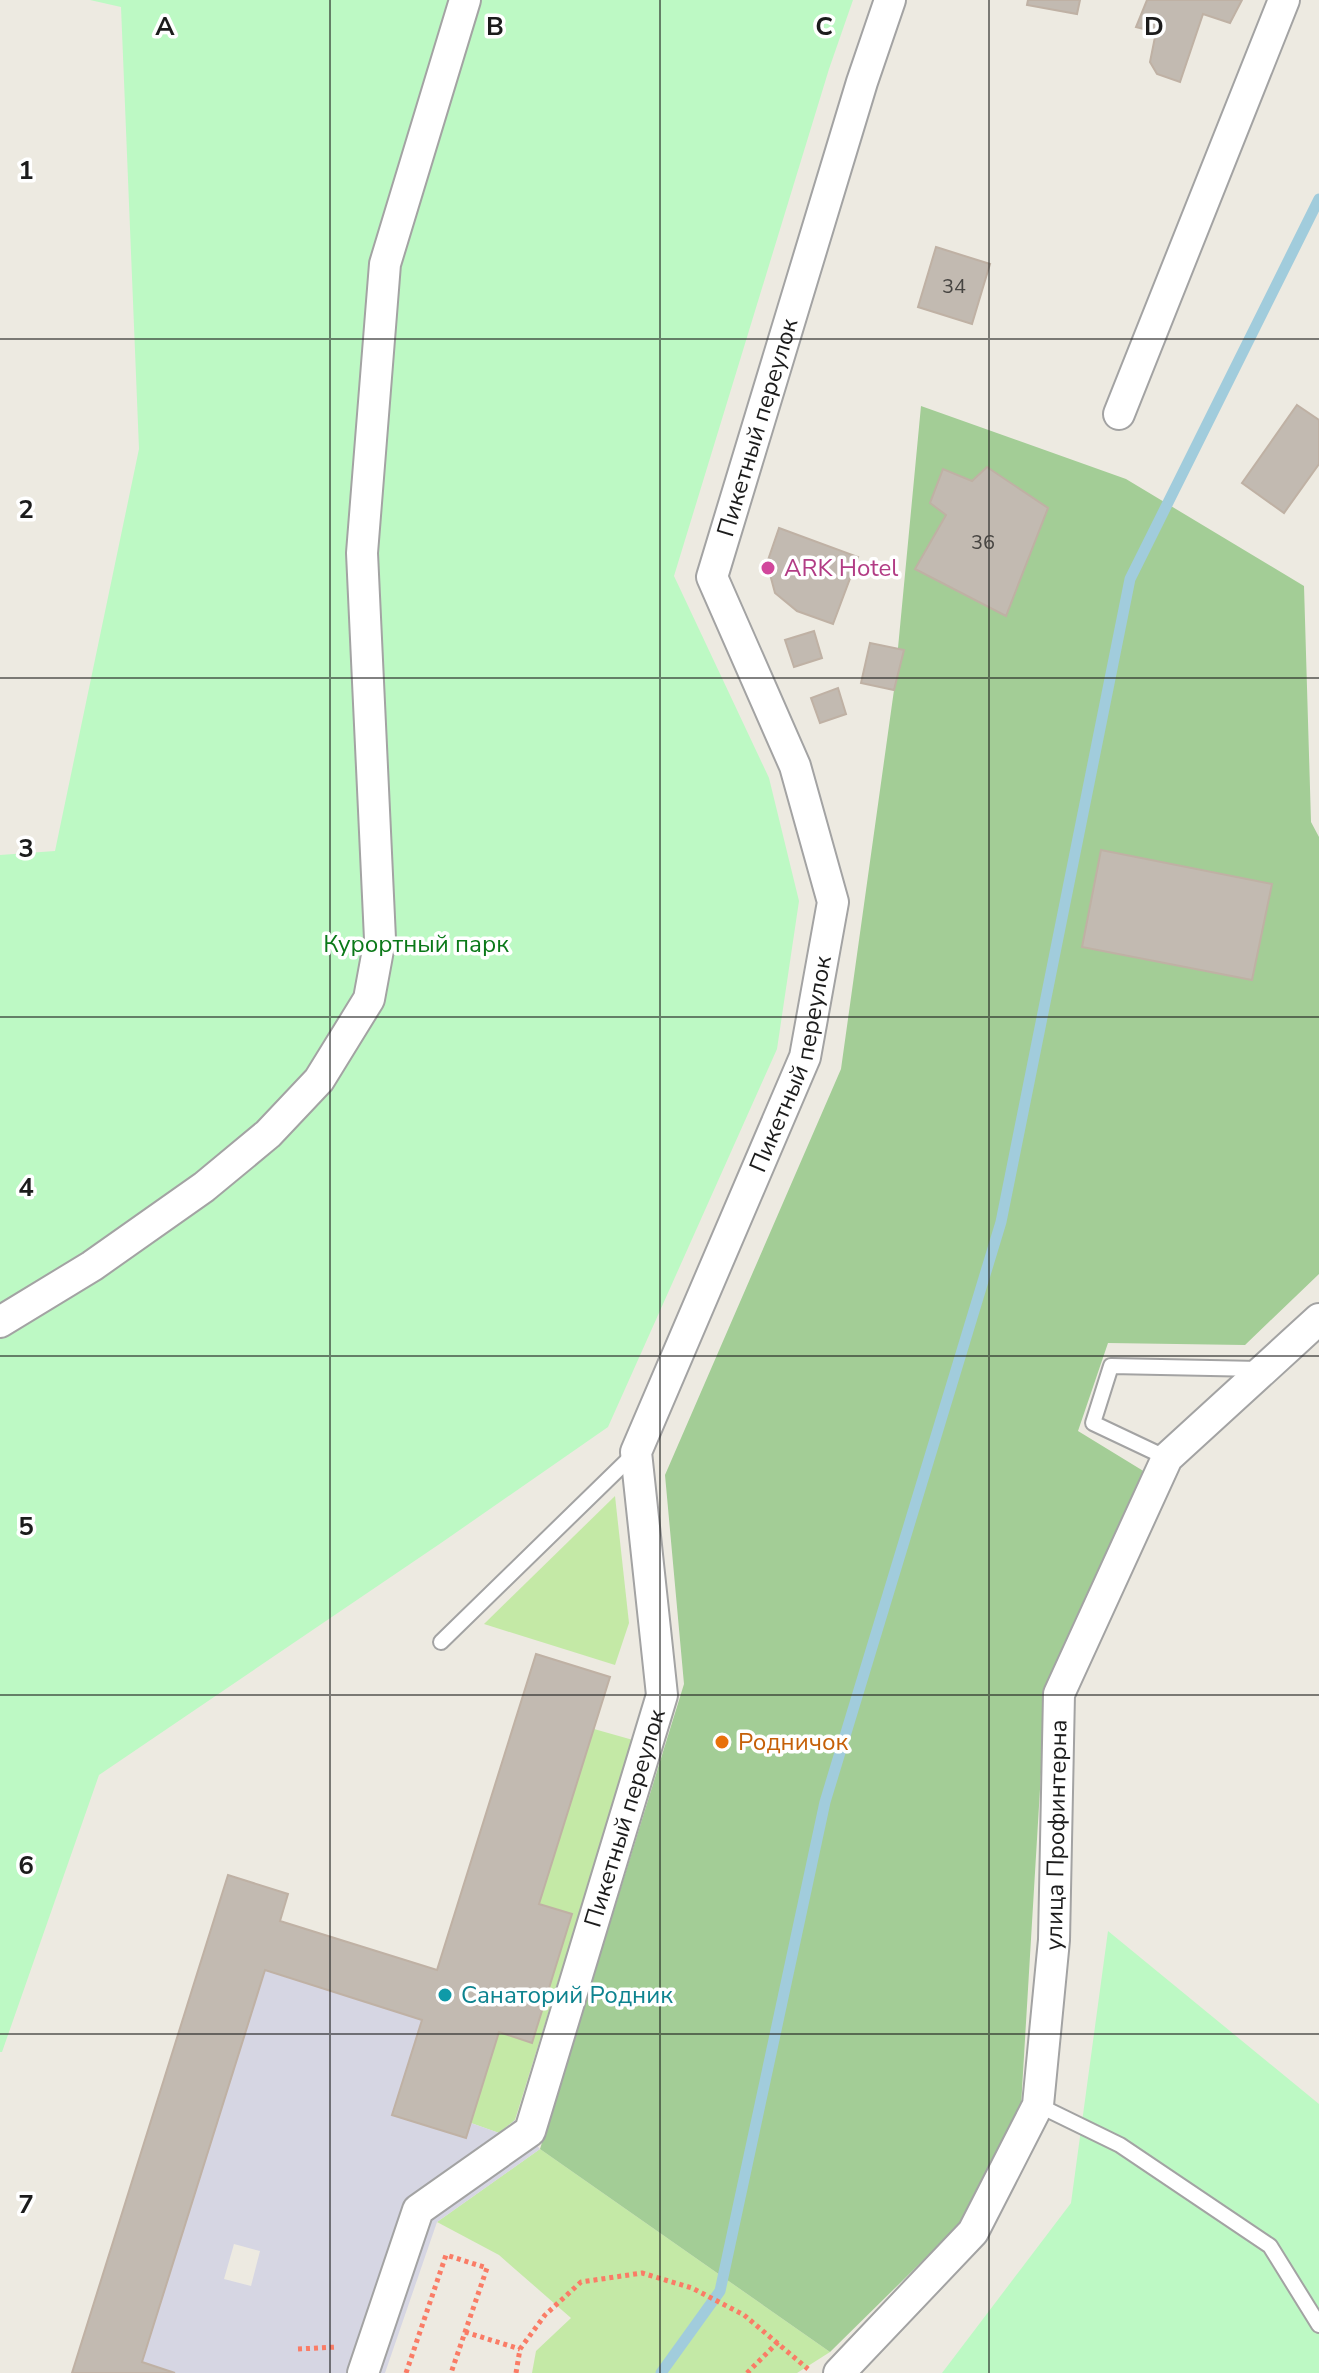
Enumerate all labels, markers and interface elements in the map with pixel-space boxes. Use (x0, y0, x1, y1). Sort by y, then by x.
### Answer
text: A (155, 9, 175, 44)
text: B (486, 9, 504, 44)
text: C (815, 9, 833, 44)
text: D (1144, 9, 1164, 44)
text: 1 (18, 153, 34, 188)
house number: 34 (942, 273, 966, 300)
street label: Пикетный переулок (709, 314, 806, 540)
text: 2 (18, 492, 34, 527)
house number: 36 (971, 529, 995, 556)
place label: ARK Hotel (784, 552, 898, 584)
marker: ARK Hotel (759, 559, 777, 577)
text: 3 (18, 831, 34, 866)
park label: Курортный парк (323, 928, 509, 960)
street label: Пикетный переулок (742, 953, 839, 1177)
text: 4 (18, 1170, 34, 1205)
text: 5 (18, 1509, 34, 1544)
street label: Пикетный переулок (577, 1705, 673, 1931)
street label: улица Профинтерна (1037, 1719, 1074, 1952)
place label: Родничок (738, 1726, 849, 1758)
marker: Родничок (713, 1733, 731, 1751)
text: 6 (18, 1848, 34, 1883)
place label: Санаторий Родник (461, 1979, 673, 2011)
marker: Санаторий Родник (436, 1986, 454, 2004)
text: 7 (18, 2187, 34, 2222)

